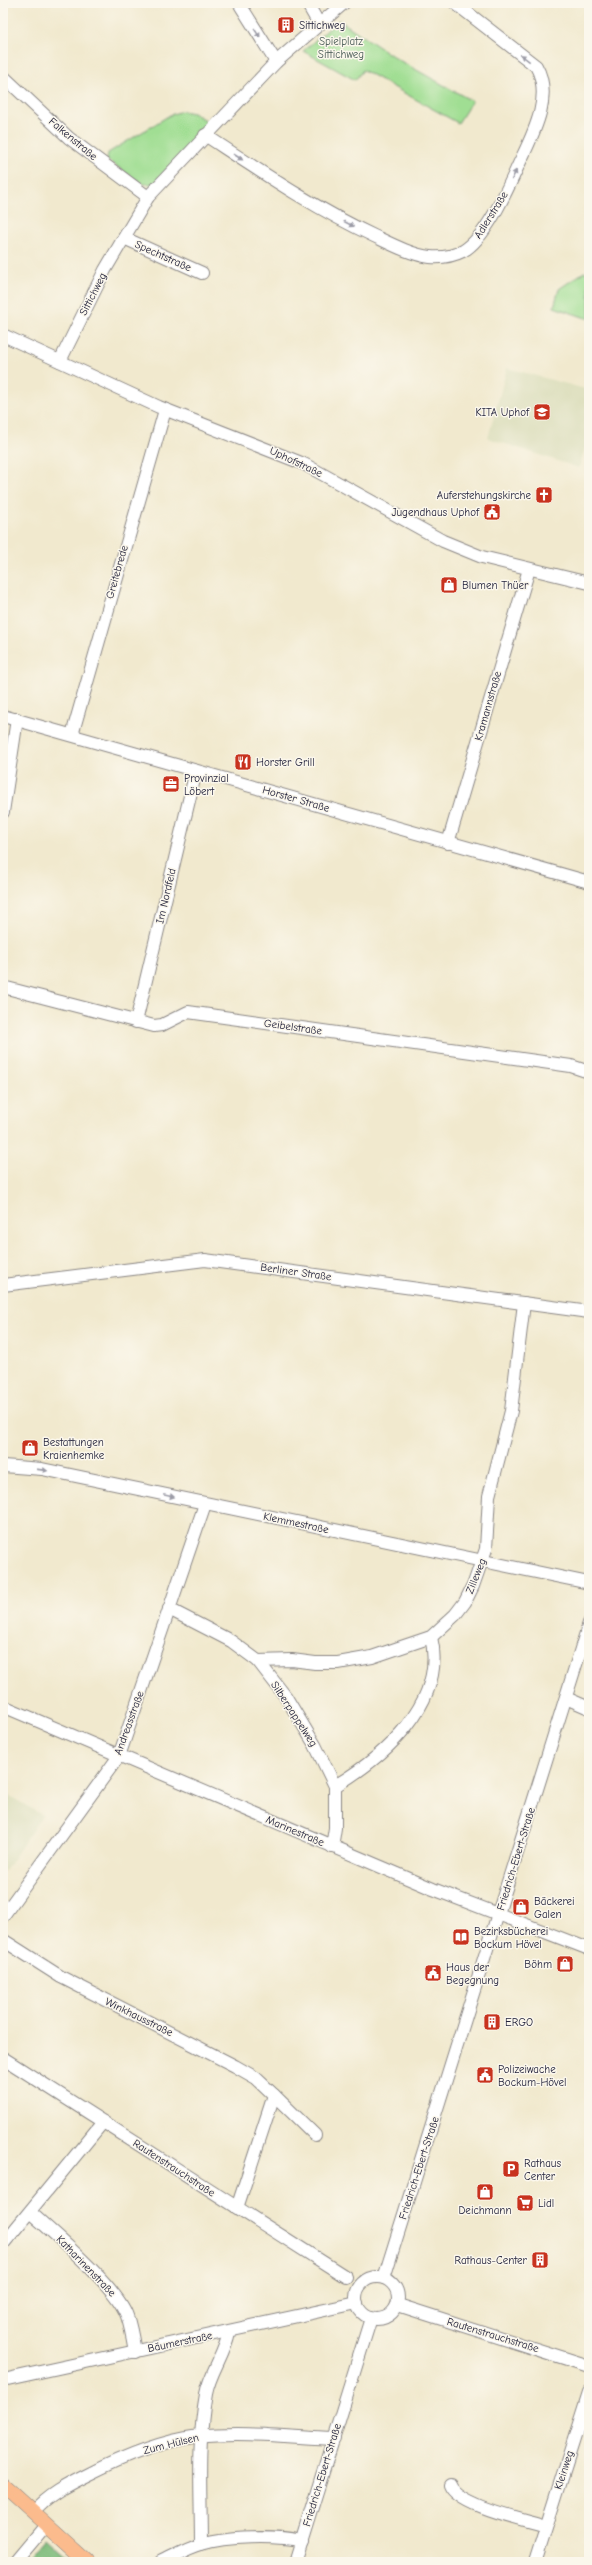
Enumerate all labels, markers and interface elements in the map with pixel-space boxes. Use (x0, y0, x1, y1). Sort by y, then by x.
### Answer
building icon: Sittichweg (276, 15, 296, 35)
place label: Sittichweg (299, 19, 345, 32)
one-way arrow (254, 27, 261, 39)
park label: Spielplatz Sittichweg (318, 35, 364, 61)
one-way arrow (520, 53, 531, 62)
street label: Falkenstraße (46, 115, 100, 163)
one-way arrow (232, 153, 244, 160)
one-way arrow (511, 169, 517, 181)
street label: Adlerstraße (471, 189, 511, 241)
one-way arrow (343, 220, 355, 227)
street label: Spechtstraße (133, 238, 194, 274)
street label: Sittichweg (77, 270, 109, 318)
school or university icon: KITA Uphof (532, 402, 552, 422)
place label: KITA Uphof (475, 406, 530, 419)
street label: Uphofstraße (267, 444, 325, 480)
church icon: Auferstehungskirche (534, 485, 554, 505)
place label: Auferstehungskirche (437, 489, 531, 502)
public building icon: Jugendhaus Uphof (482, 502, 502, 522)
place label: Jugendhaus Uphof (391, 506, 480, 519)
street label: Greitebrede (103, 543, 131, 600)
shop icon: Blumen Thüer (439, 575, 459, 595)
place label: Blumen Thüer (462, 579, 529, 592)
street label: Kramannstraße (472, 669, 504, 742)
restaurant icon: Horster Grill (233, 752, 253, 772)
place label: Horster Grill (256, 756, 315, 769)
place label: Provinzial Löbert (184, 772, 229, 798)
office icon: Provinzial Löbert (161, 774, 181, 794)
street label: Horster Straße (261, 783, 332, 815)
street label: Im Nordfeld (153, 867, 179, 925)
street label: Geibelstraße (263, 1016, 323, 1038)
street label: Berliner Straße (260, 1261, 333, 1283)
place label: Bestattungen Kraienhemke (43, 1436, 105, 1462)
shop icon: Bestattungen Kraienhemke (20, 1438, 40, 1458)
one-way arrow (36, 1467, 48, 1473)
one-way arrow (163, 1494, 175, 1500)
street label: Klemmestraße (262, 1510, 330, 1536)
street label: Zilleweg (463, 1556, 489, 1596)
street label: Silberpappelweg (268, 1679, 320, 1749)
street label: Andreasstraße (111, 1689, 147, 1757)
street label: Friedrich-Ebert-Straße (494, 1805, 538, 1912)
street label: Marinestraße (264, 1813, 327, 1849)
place label: Bäckerei Galen (534, 1895, 575, 1921)
shop icon: Bäckerei Galen (511, 1897, 531, 1917)
place label: Bezirksbücherei Bockum Hövel (474, 1925, 548, 1951)
library icon: Bezirksbücherei Bockum Hövel (451, 1927, 471, 1947)
shop icon: Böhm (555, 1954, 575, 1974)
place label: Böhm (524, 1958, 552, 1971)
place label: Haus der Begegnung (446, 1961, 499, 1987)
public building icon: Haus der Begegnung (423, 1963, 443, 1983)
street label: Winkhausstraße (103, 1995, 176, 2039)
building icon: ERGO (482, 2012, 502, 2032)
place label: ERGO (505, 2016, 533, 2029)
place label: Polizeiwache Bockum-Hövel (498, 2063, 566, 2089)
public building icon: Polizeiwache Bockum-Hövel (475, 2065, 495, 2085)
street label: Friedrich-Ebert-Straße (396, 2114, 442, 2221)
street label: Rautenstrauchstraße (130, 2137, 218, 2200)
place label: Rathaus Center (524, 2157, 561, 2183)
parking icon: Rathaus Center (501, 2159, 521, 2179)
shop icon: Deichmann (475, 2182, 495, 2202)
supermarket icon: Lidl (515, 2193, 535, 2213)
place label: Lidl (538, 2197, 554, 2210)
place label: Deichmann (458, 2204, 512, 2217)
street label: Katharinenstraße (54, 2233, 119, 2300)
building icon: Rathaus-Center (530, 2250, 550, 2270)
place label: Rathaus-Center (455, 2254, 528, 2267)
street label: Rautenstrauchstraße (445, 2315, 541, 2355)
street label: Bäumerstraße (146, 2329, 214, 2355)
street label: Friedrich-Ebert-Straße (300, 2421, 344, 2528)
street label: Zum Hülsen (142, 2431, 200, 2457)
street label: Kleinweg (552, 2449, 576, 2491)

